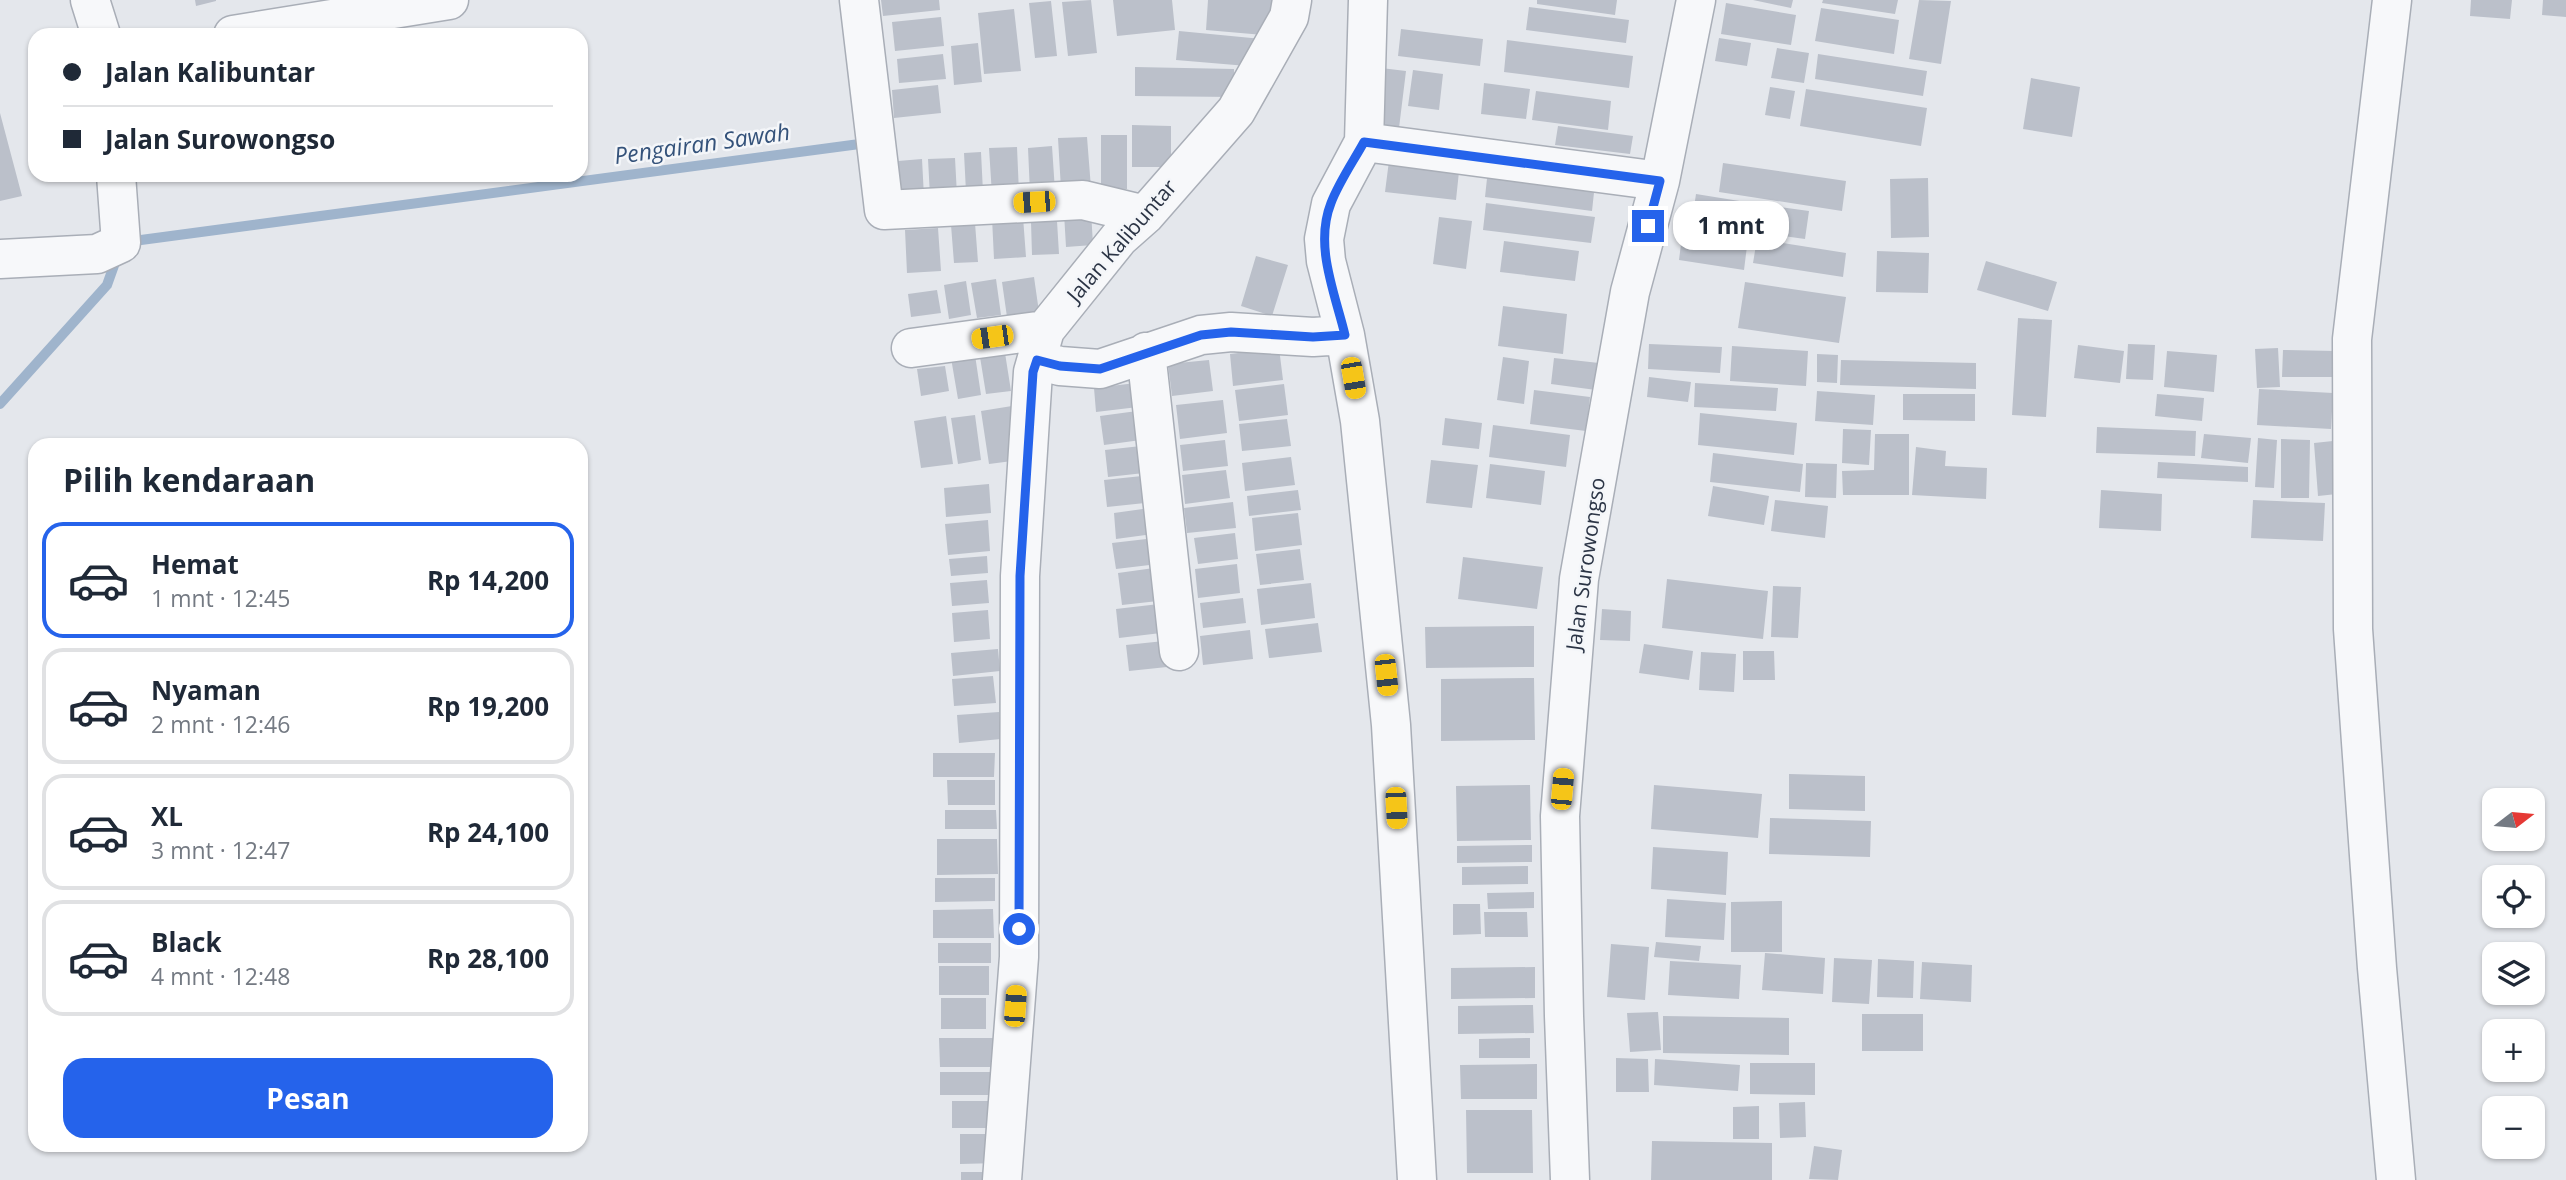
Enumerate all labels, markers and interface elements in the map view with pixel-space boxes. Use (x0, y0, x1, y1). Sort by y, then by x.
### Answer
text: Jalan Kalibuntar (105, 54, 315, 90)
water label: Pengairan Sawah (612, 115, 792, 171)
text: Jalan Surowongso (105, 121, 335, 157)
street label: Jalan Kalibuntar (1059, 173, 1183, 309)
car (1013, 190, 1056, 214)
callout: 1 mnt (1672, 202, 1788, 250)
text: 1 mnt (1698, 209, 1764, 241)
route end (1632, 210, 1664, 242)
car (970, 324, 1015, 350)
car (1340, 355, 1367, 401)
text: Pilih kendaraan (63, 458, 315, 501)
street label: Jalan Surowongso (1559, 476, 1611, 654)
text: Hemat (151, 546, 239, 582)
icon: car (67, 549, 130, 612)
text: Rp 14,200 (427, 562, 549, 598)
text: 1 mnt · 12:45 (151, 582, 290, 614)
car (1374, 653, 1399, 697)
text: Nyaman (151, 672, 261, 708)
icon: car (67, 675, 130, 738)
text: Rp 19,200 (427, 688, 549, 724)
text: 2 mnt · 12:46 (151, 708, 290, 740)
car (1550, 767, 1575, 811)
car (1385, 786, 1408, 830)
north arrow (2482, 788, 2544, 850)
map controls (2482, 788, 2545, 1159)
text: XL (151, 798, 183, 834)
icon: car (67, 801, 130, 864)
text: Rp 24,100 (427, 814, 549, 850)
text: 3 mnt · 12:47 (151, 834, 290, 866)
button: locate (2482, 865, 2545, 928)
route start (1003, 913, 1035, 945)
text: Black (151, 924, 222, 960)
icon: car (67, 927, 130, 990)
text: Rp 28,100 (427, 940, 549, 976)
button: layers (2482, 942, 2545, 1005)
text: 4 mnt · 12:48 (151, 960, 290, 992)
car (1004, 984, 1027, 1028)
button: + (2482, 1019, 2545, 1082)
button: Pesan (63, 1058, 553, 1138)
button: − (2482, 1096, 2545, 1159)

